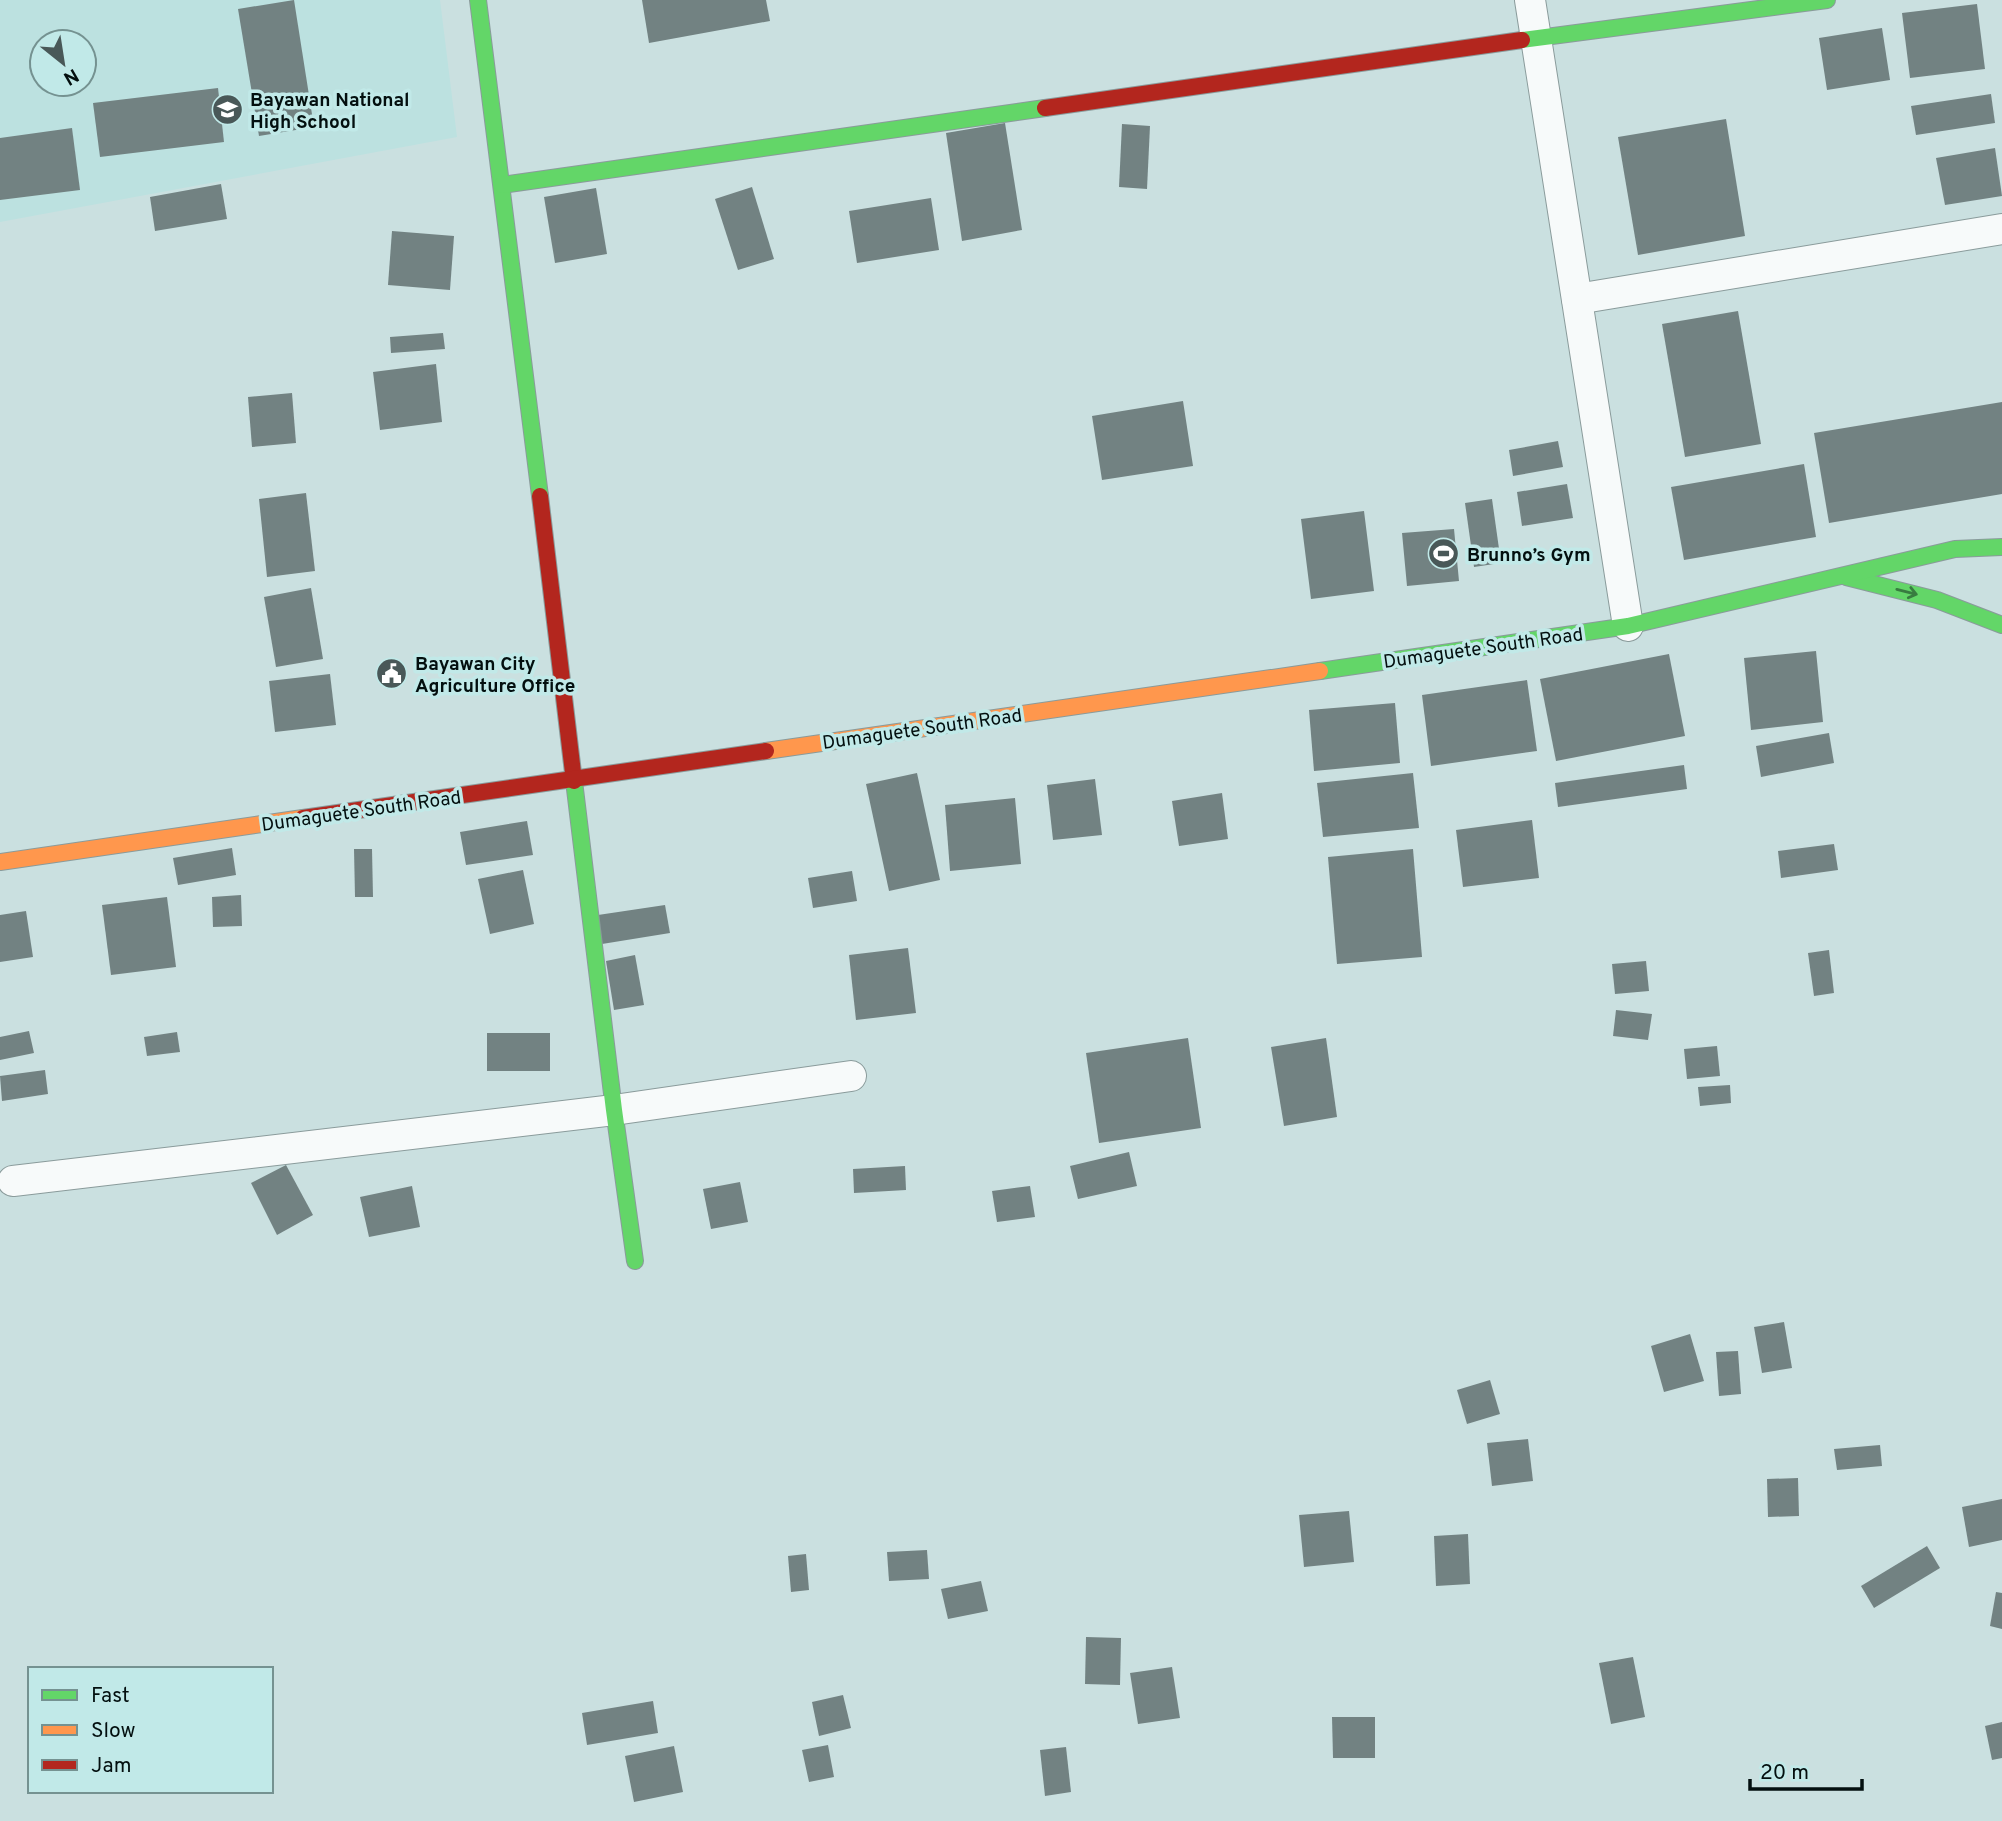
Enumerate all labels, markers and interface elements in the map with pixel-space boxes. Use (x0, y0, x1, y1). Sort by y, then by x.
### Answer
north arrow (28, 28, 98, 98)
text: N (59, 62, 82, 90)
place label: Bayawan National High School (250, 89, 410, 135)
school or university icon: Bayawan National High School (210, 93, 244, 127)
sports icon: Brunno’s Gym (1427, 537, 1461, 571)
place label: Brunno’s Gym (1467, 544, 1591, 568)
one-way arrow (1895, 586, 1918, 599)
street label: Dumaguete South Road (1382, 623, 1585, 675)
place label: Bayawan City Agriculture Office (415, 653, 575, 699)
public building icon: Bayawan City Agriculture Office (375, 657, 409, 691)
street label: Dumaguete South Road (821, 704, 1024, 756)
street label: Dumaguete South Road (260, 786, 463, 838)
legend (28, 1667, 273, 1793)
text: Fast (91, 1683, 130, 1710)
text: Slow (91, 1718, 136, 1745)
scale bar (1750, 1748, 1862, 1792)
text: Jam (91, 1753, 132, 1780)
text: 20 m (1760, 1760, 1809, 1787)

